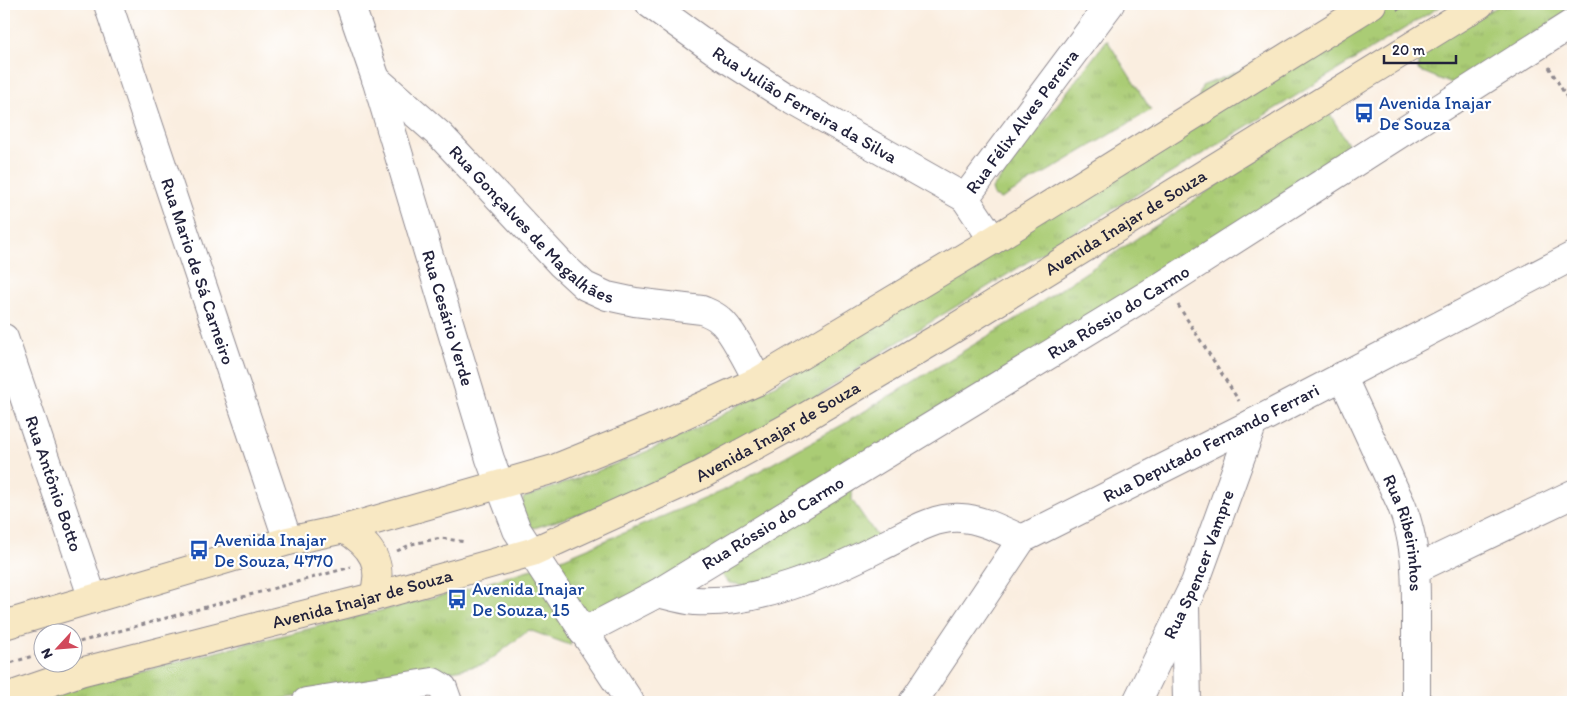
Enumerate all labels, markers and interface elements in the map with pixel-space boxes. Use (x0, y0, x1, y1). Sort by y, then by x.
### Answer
scale bar (1384, 32, 1457, 64)
street label: Rua Julião Ferreira da Silva (708, 41, 902, 169)
text: 20 m (1392, 41, 1426, 59)
street label: Rua Félix Alves Pereira (961, 45, 1083, 198)
place label: Avenida Inajar De Souza (1379, 92, 1492, 135)
bus stop icon: Avenida Inajar De Souza (1353, 102, 1375, 124)
street label: Rua Gonçalves de Magalhães (444, 141, 616, 308)
street label: Avenida Inajar de Souza (1041, 164, 1211, 281)
street label: Rua Mario de Sá Carneiro (156, 175, 239, 368)
street label: Rua Cesário Verde (417, 247, 479, 389)
street label: Rua Róssio do Carmo (1043, 260, 1194, 364)
street label: Avenida Inajar de Souza (692, 376, 865, 487)
street label: Rua Deputado Fernando Ferrari (1099, 379, 1323, 507)
street label: Rua Antônio Botto (20, 413, 87, 555)
street label: Rua Róssio do Carmo (698, 471, 848, 575)
street label: Rua Ribeirinhos (1378, 471, 1427, 592)
street label: Rua Spencer Vampre (1158, 487, 1239, 643)
place label: Avenida Inajar De Souza, 4770 (214, 529, 334, 572)
bus stop icon: Avenida Inajar De Souza, 4770 (188, 539, 210, 561)
street label: Avenida Inajar de Souza (270, 564, 456, 633)
place label: Avenida Inajar De Souza, 15 (472, 578, 585, 621)
bus stop icon: Avenida Inajar De Souza, 15 (446, 588, 468, 610)
north arrow (32, 624, 82, 674)
text: N (37, 646, 56, 661)

